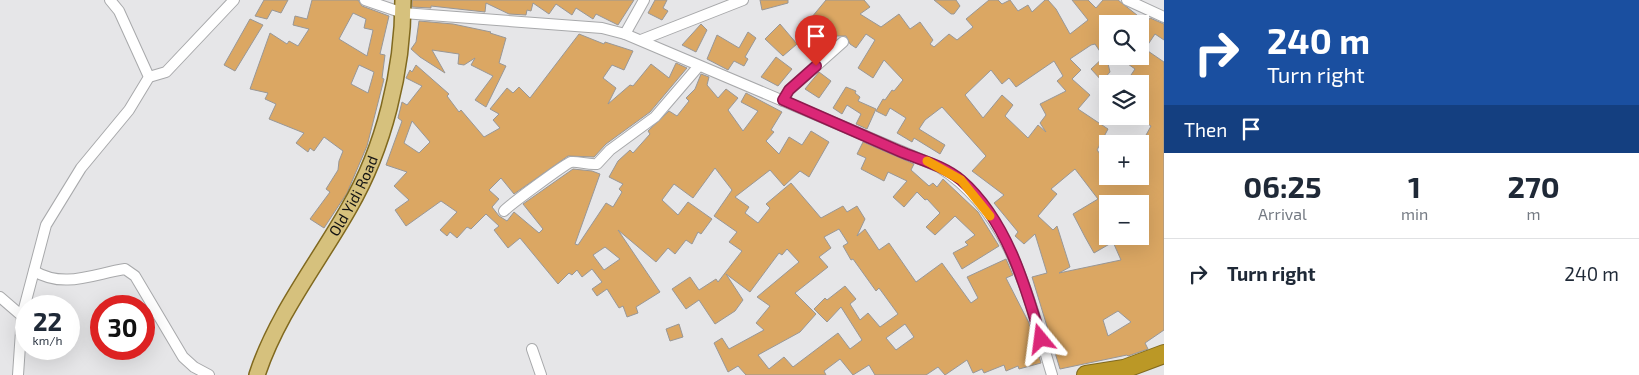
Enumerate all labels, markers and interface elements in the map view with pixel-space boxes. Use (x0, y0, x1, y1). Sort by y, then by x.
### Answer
pin (795, 15, 837, 66)
map controls (1099, 15, 1149, 245)
button: search (1099, 15, 1149, 65)
text: 240 m (1267, 19, 1370, 61)
icon: right (1184, 20, 1249, 85)
icon: arrive (802, 22, 830, 50)
text: Turn right (1267, 61, 1365, 87)
button: layers (1099, 75, 1149, 125)
icon: arrive (1237, 115, 1265, 143)
text: Then (1184, 118, 1227, 141)
button: + (1099, 135, 1149, 185)
street label: Old Yidi Road (324, 153, 381, 239)
text: 06:25 (1243, 168, 1322, 204)
text: 1 (1408, 168, 1421, 204)
text: 270 (1507, 168, 1560, 204)
button: − (1099, 195, 1149, 245)
text: Arrival (1258, 204, 1307, 223)
text: min (1401, 204, 1428, 223)
text: m (1527, 204, 1541, 223)
icon: right (1184, 260, 1212, 288)
text: Turn right (1227, 262, 1315, 285)
text: 240 m (1564, 262, 1619, 285)
speed limit sign: 30 (90, 295, 155, 360)
text: 22 (33, 306, 62, 336)
position arrow (1014, 312, 1066, 364)
text: km/h (33, 333, 62, 347)

